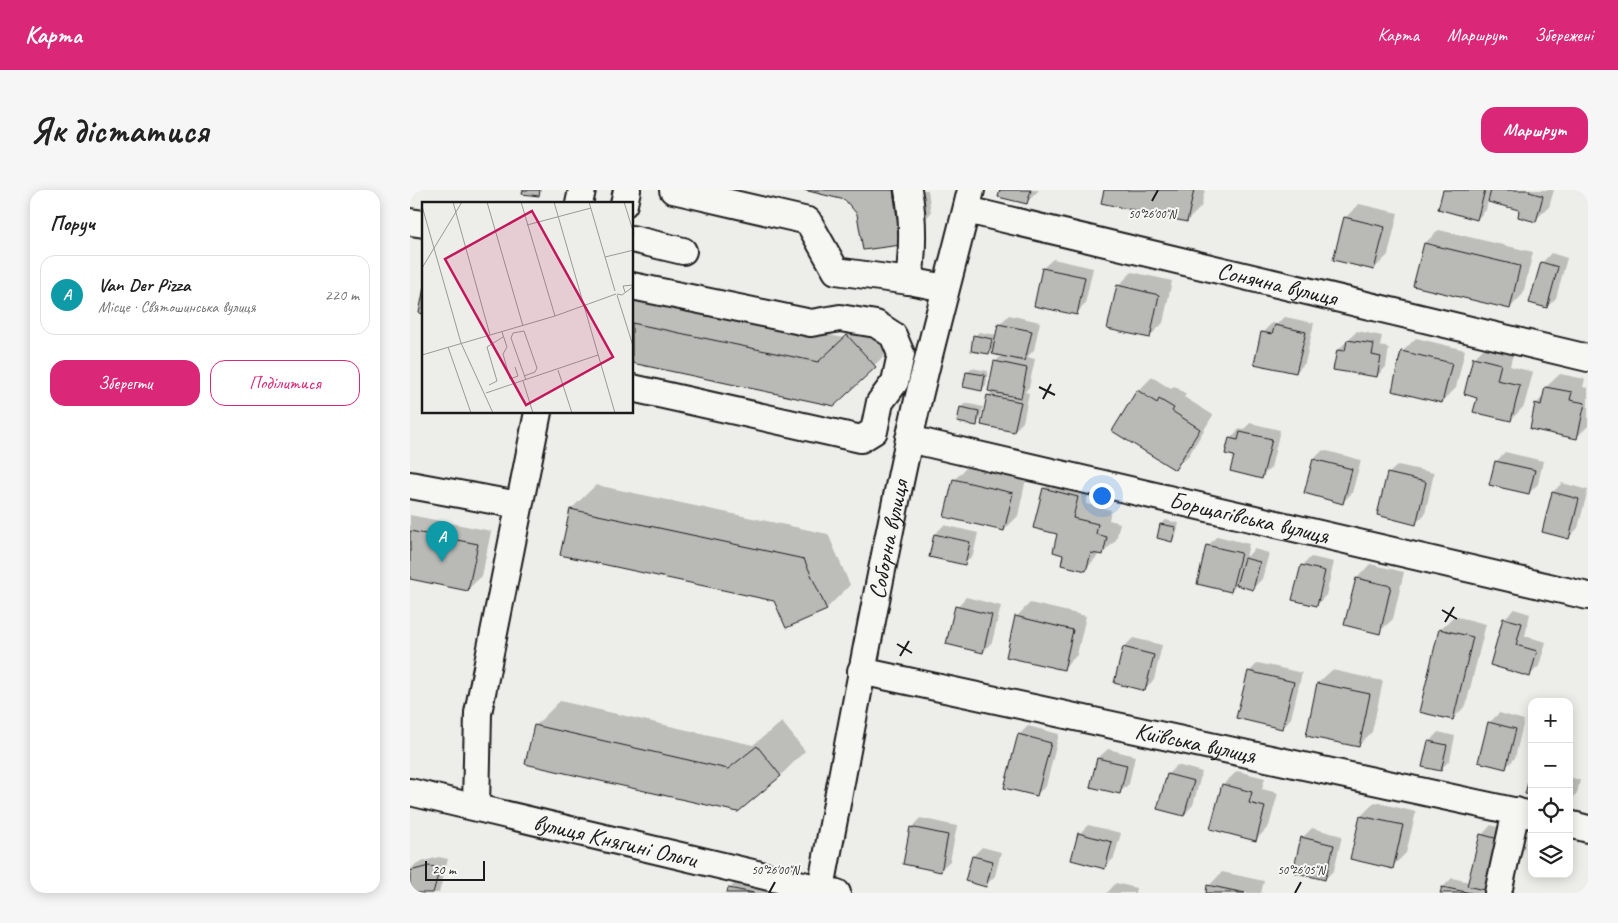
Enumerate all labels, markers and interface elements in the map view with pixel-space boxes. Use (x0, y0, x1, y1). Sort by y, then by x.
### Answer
text: Карта (25, 20, 82, 50)
text: Карта (1378, 24, 1419, 46)
text: Маршрут (1447, 24, 1506, 46)
text: Збережені (1534, 24, 1593, 46)
button: Маршрут (1481, 107, 1588, 153)
text: Як дістатися (30, 108, 208, 153)
inset map (422, 202, 634, 414)
text: 50°26'00"N (1128, 206, 1177, 222)
text: Поруч (50, 210, 95, 236)
street label: Сонячна вулиця (1214, 255, 1342, 313)
text: Van Der Pizza (98, 273, 190, 297)
text: A (63, 285, 71, 305)
text: 220 m (325, 285, 359, 305)
text: Місце · Святошинська вулиця (98, 297, 256, 317)
button: Зберегти (50, 360, 200, 406)
button: Поділитися (210, 360, 360, 406)
street label: Соборна вулиця (861, 475, 915, 602)
your location (1089, 483, 1115, 509)
street label: Борщагівська вулиця (1166, 485, 1333, 551)
pin: A (426, 521, 458, 562)
map controls (1528, 698, 1573, 878)
button: + (1528, 698, 1573, 743)
street label: Київська вулиця (1132, 715, 1260, 771)
button: − (1528, 743, 1573, 788)
button: locate (1528, 788, 1573, 833)
street label: вулиця Княгині Ольги (531, 807, 702, 875)
button: layers (1528, 833, 1573, 878)
scale bar (425, 858, 485, 881)
text: 20 m (432, 861, 456, 878)
text: 50°26'00"N (751, 862, 800, 878)
text: 50°26'05"N (1277, 862, 1326, 878)

